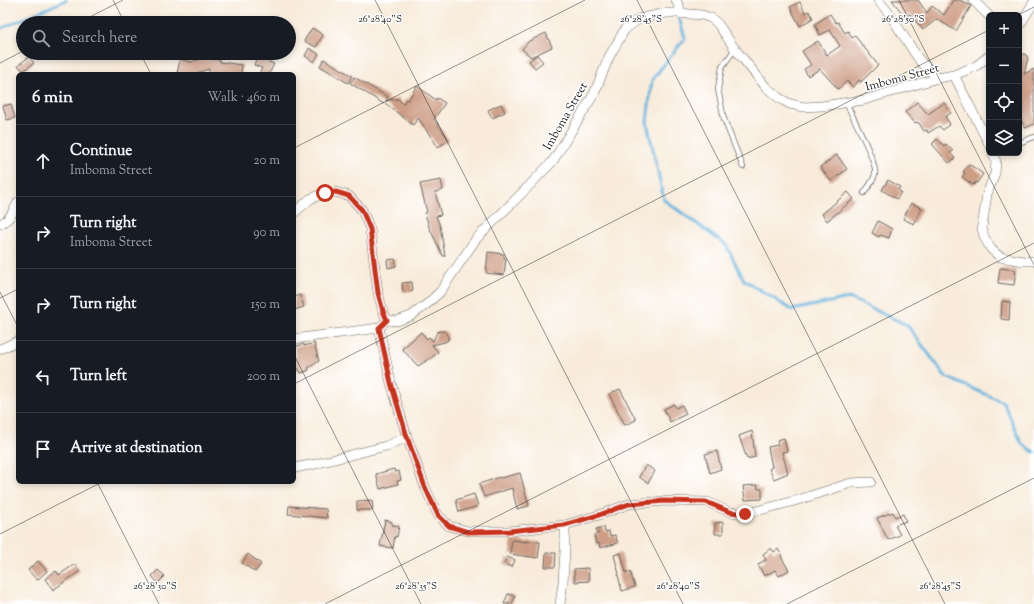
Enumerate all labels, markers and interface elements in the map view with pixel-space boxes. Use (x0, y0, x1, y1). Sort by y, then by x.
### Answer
text: 26°28'40"S (358, 12, 402, 27)
text: 26°28'45"S (620, 12, 662, 27)
text: 26°28'50"S (881, 12, 925, 27)
map controls (986, 12, 1022, 156)
button: + (986, 12, 1022, 48)
search box (16, 16, 296, 60)
icon: search (30, 27, 52, 49)
text: Search here (62, 28, 137, 49)
button: − (986, 48, 1022, 84)
street label: Imboma Street (863, 59, 941, 96)
street label: Imboma Street (539, 79, 593, 154)
button: locate (986, 84, 1022, 120)
text: 6 min (32, 86, 73, 110)
text: Walk · 460 m (207, 89, 280, 107)
button: layers (986, 120, 1022, 156)
text: Continue (70, 141, 132, 162)
icon: ahead (32, 150, 54, 172)
text: 20 m (254, 152, 280, 170)
text: Imboma Street (70, 162, 152, 180)
route start (316, 184, 334, 202)
text: Turn right (70, 213, 136, 234)
icon: right (32, 222, 54, 244)
text: 90 m (253, 224, 280, 242)
text: Imboma Street (70, 234, 152, 252)
icon: right (32, 294, 54, 316)
text: Turn right (70, 294, 136, 315)
text: 150 m (251, 296, 280, 314)
icon: left (32, 366, 54, 388)
text: Turn left (70, 366, 127, 387)
text: 200 m (247, 368, 280, 386)
icon: arrive (32, 438, 54, 460)
text: Arrive at destination (70, 438, 203, 459)
route end (736, 505, 754, 523)
text: 26°28'30"S (133, 579, 177, 594)
text: 26°28'35"S (395, 579, 437, 594)
text: 26°28'40"S (656, 579, 700, 594)
text: 26°28'45"S (919, 579, 961, 594)

